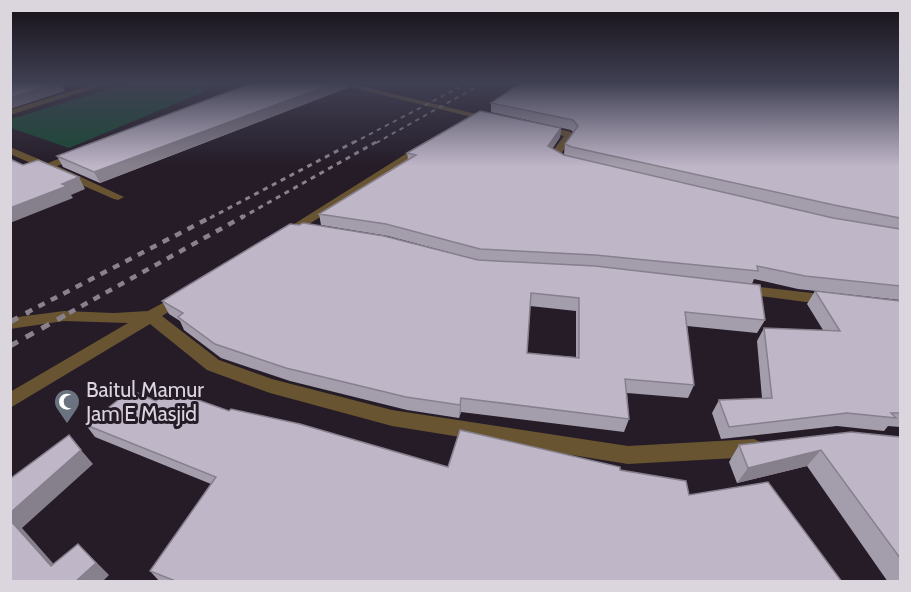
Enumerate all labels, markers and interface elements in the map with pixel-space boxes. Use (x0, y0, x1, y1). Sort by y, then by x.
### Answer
place label: Baitul Mamur Jam E Masjid (85, 377, 204, 427)
mosque icon: Baitul Mamur Jam E Masjid (52, 387, 82, 425)

